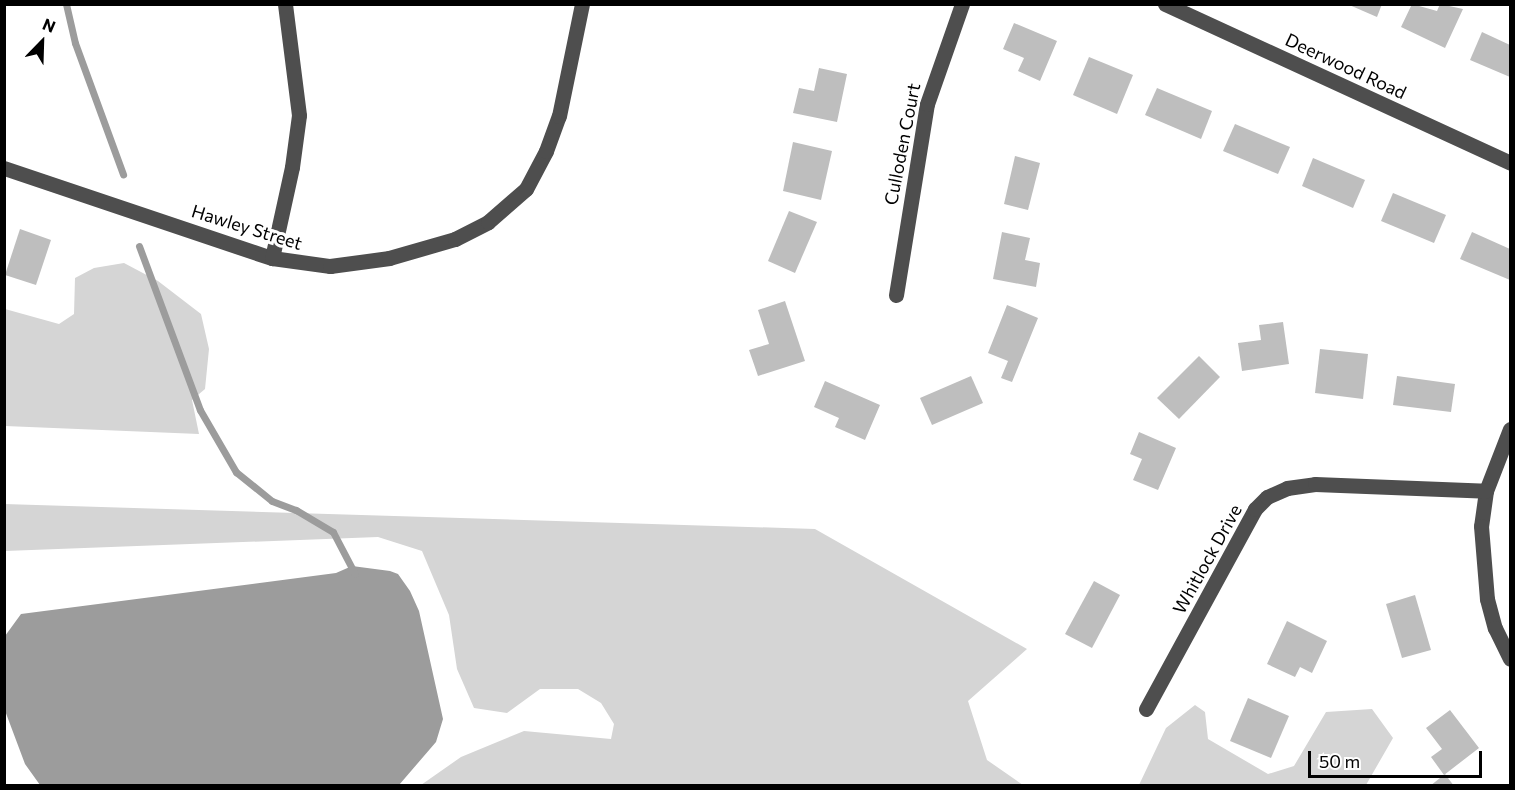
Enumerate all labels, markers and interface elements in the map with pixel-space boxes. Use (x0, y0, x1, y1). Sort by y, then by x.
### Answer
north arrow (12, 12, 72, 72)
text: N (40, 14, 58, 36)
street label: Deerwood Road (1282, 29, 1410, 103)
street label: Culloden Court (880, 81, 924, 207)
street label: Hawley Street (189, 200, 305, 254)
street label: Whitlock Drive (1168, 501, 1246, 617)
scale bar (1311, 739, 1485, 777)
text: 50 m (1319, 750, 1360, 772)

